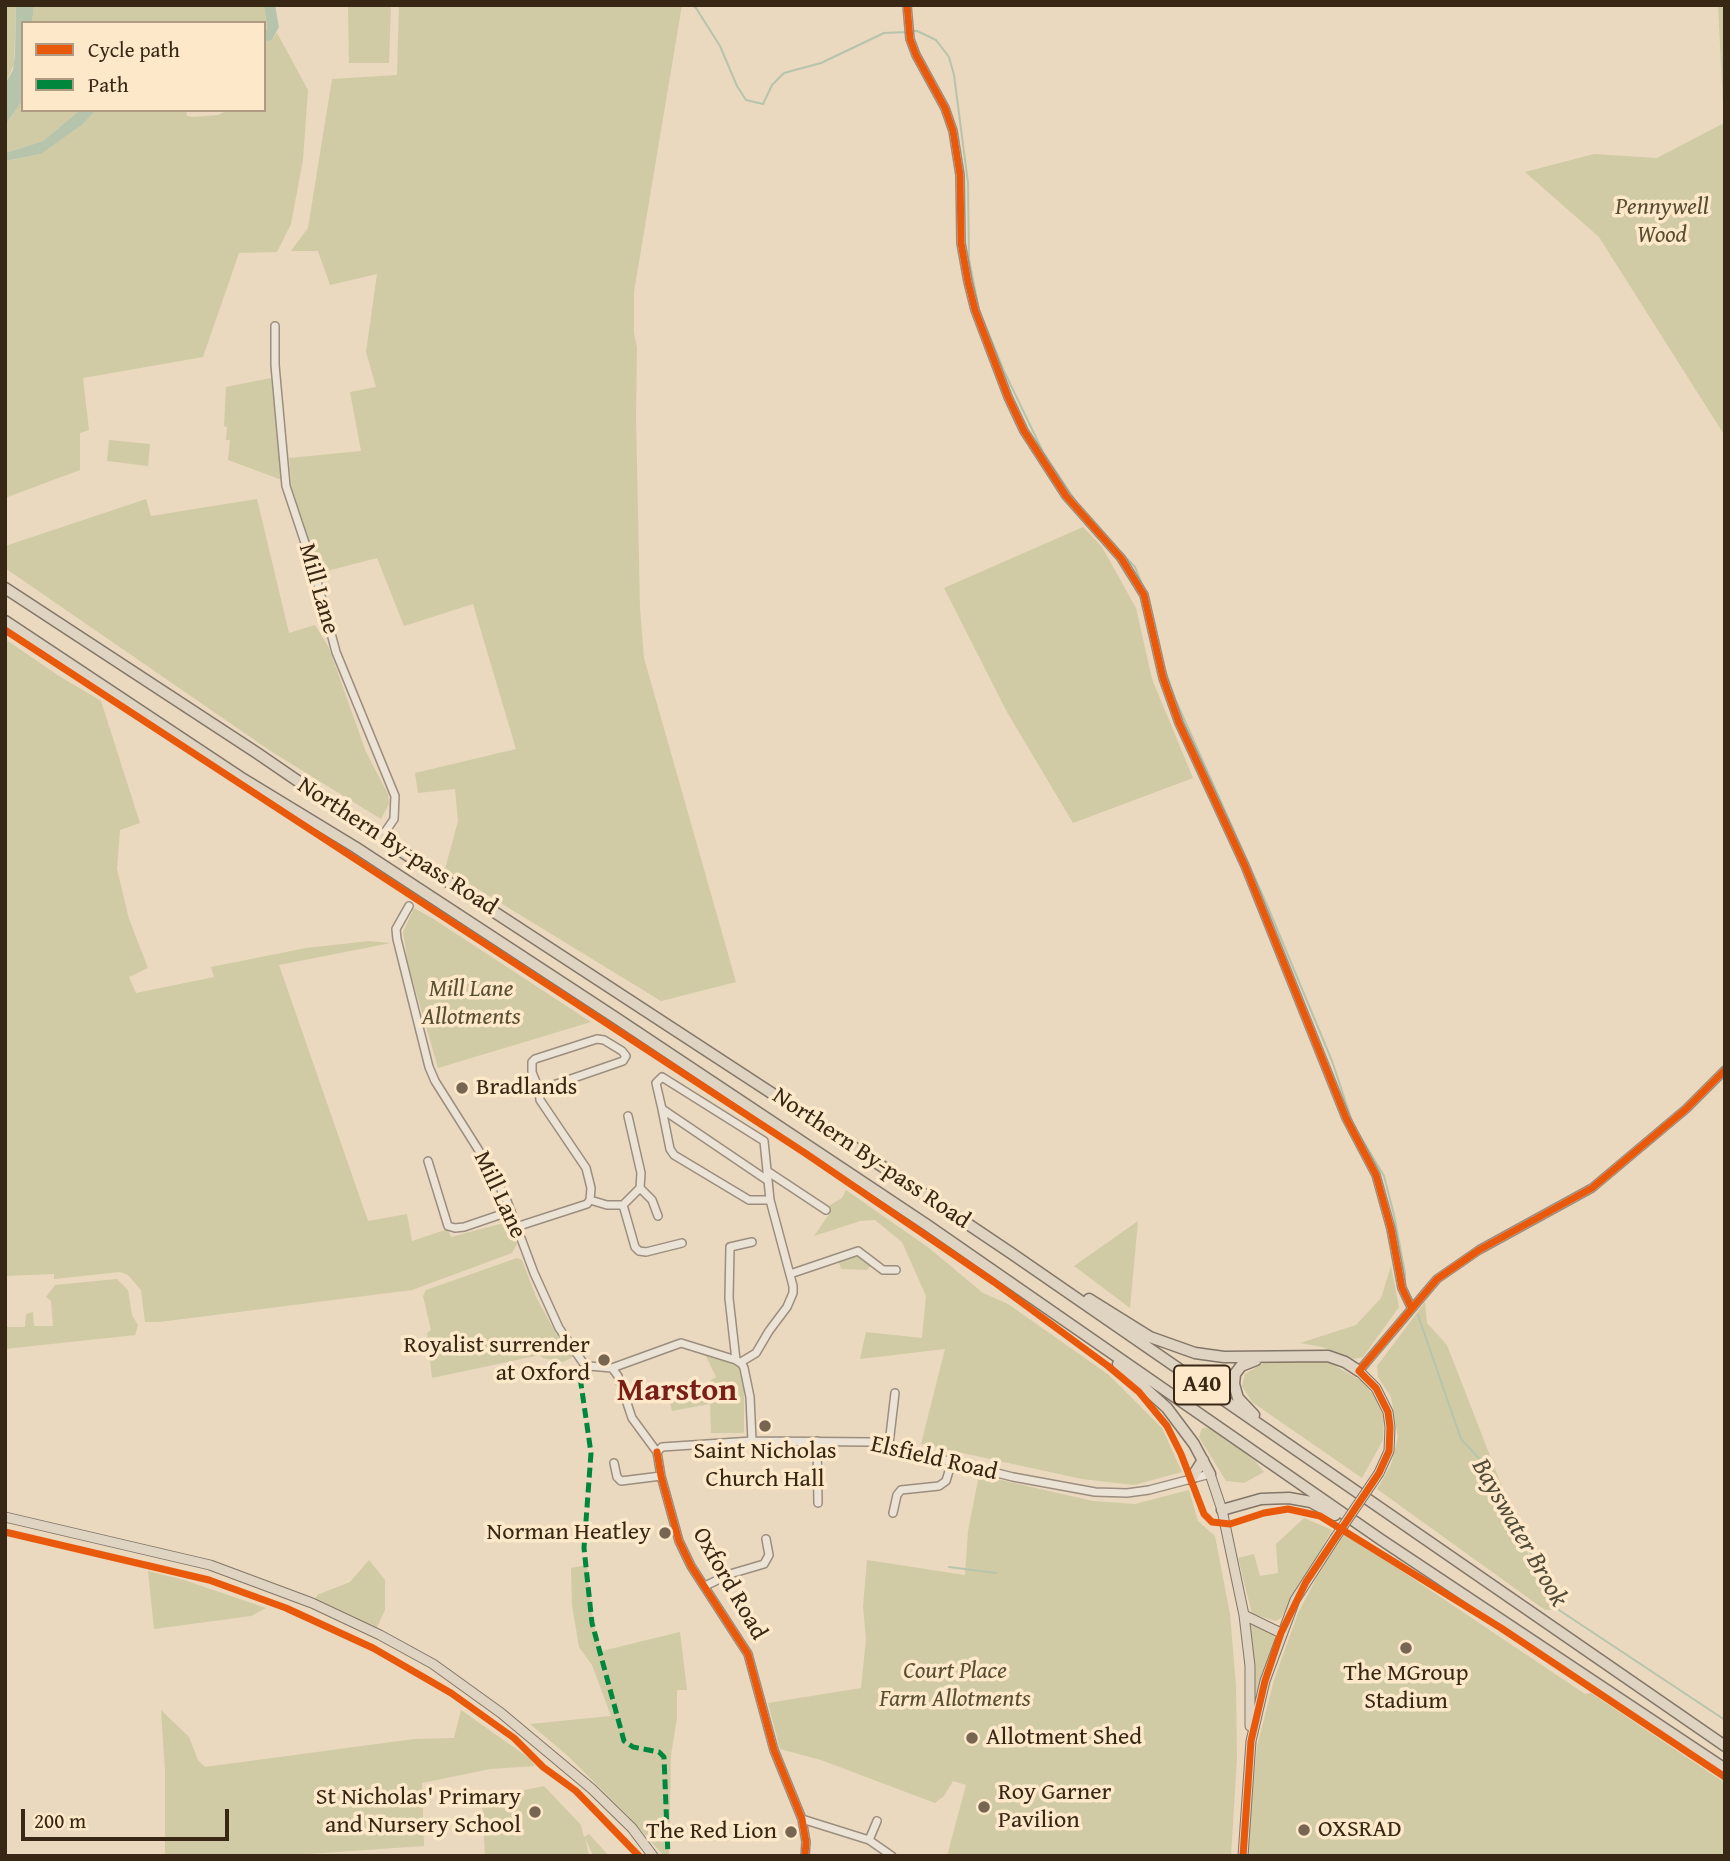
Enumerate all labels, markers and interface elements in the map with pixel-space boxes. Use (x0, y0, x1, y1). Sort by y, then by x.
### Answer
legend (21, 21, 266, 112)
text: Cycle path (88, 34, 180, 65)
text: Path (88, 69, 128, 100)
park label: Pennywell Wood (1615, 194, 1709, 250)
street label: Mill Lane (291, 540, 345, 638)
street label: Northern By-pass Road (292, 772, 502, 922)
park label: Mill Lane Allotments (421, 976, 521, 1032)
place label: Bradlands (476, 1074, 577, 1102)
marker: Bradlands (454, 1080, 470, 1096)
street label: Northern By-pass Road (767, 1082, 975, 1236)
street label: Mill Lane (466, 1147, 532, 1243)
place label: Royalist surrender at Oxford (404, 1332, 590, 1388)
marker: Royalist surrender at Oxford (596, 1352, 612, 1368)
road number: A40 (1174, 1366, 1230, 1404)
district label: Marston (617, 1373, 737, 1411)
marker: Saint Nicholas Church Hall (757, 1418, 773, 1434)
street label: Elsfield Road (868, 1430, 1000, 1488)
place label: Saint Nicholas Church Hall (693, 1438, 837, 1494)
water label: Bayswater Brook (1464, 1453, 1574, 1613)
place label: Norman Heatley (487, 1519, 651, 1547)
street label: Oxford Road (685, 1523, 773, 1645)
marker: Norman Heatley (657, 1525, 673, 1541)
marker: The MGroup Stadium (1398, 1640, 1414, 1656)
park label: Court Place Farm Allotments (879, 1658, 1031, 1714)
place label: The MGroup Stadium (1343, 1660, 1469, 1716)
place label: Allotment Shed (986, 1724, 1142, 1752)
marker: Allotment Shed (964, 1730, 980, 1746)
place label: Roy Garner Pavilion (998, 1779, 1111, 1835)
place label: St Nicholas' Primary and Nursery School (316, 1784, 521, 1840)
scale bar (24, 1794, 233, 1838)
marker: Roy Garner Pavilion (976, 1799, 992, 1815)
marker: St Nicholas' Primary and Nursery School (527, 1804, 543, 1820)
text: 200 m (34, 1805, 86, 1836)
place label: OXSRAD (1318, 1816, 1402, 1844)
place label: The Red Lion (646, 1818, 777, 1846)
marker: OXSRAD (1296, 1822, 1312, 1838)
marker: The Red Lion (783, 1824, 799, 1840)

